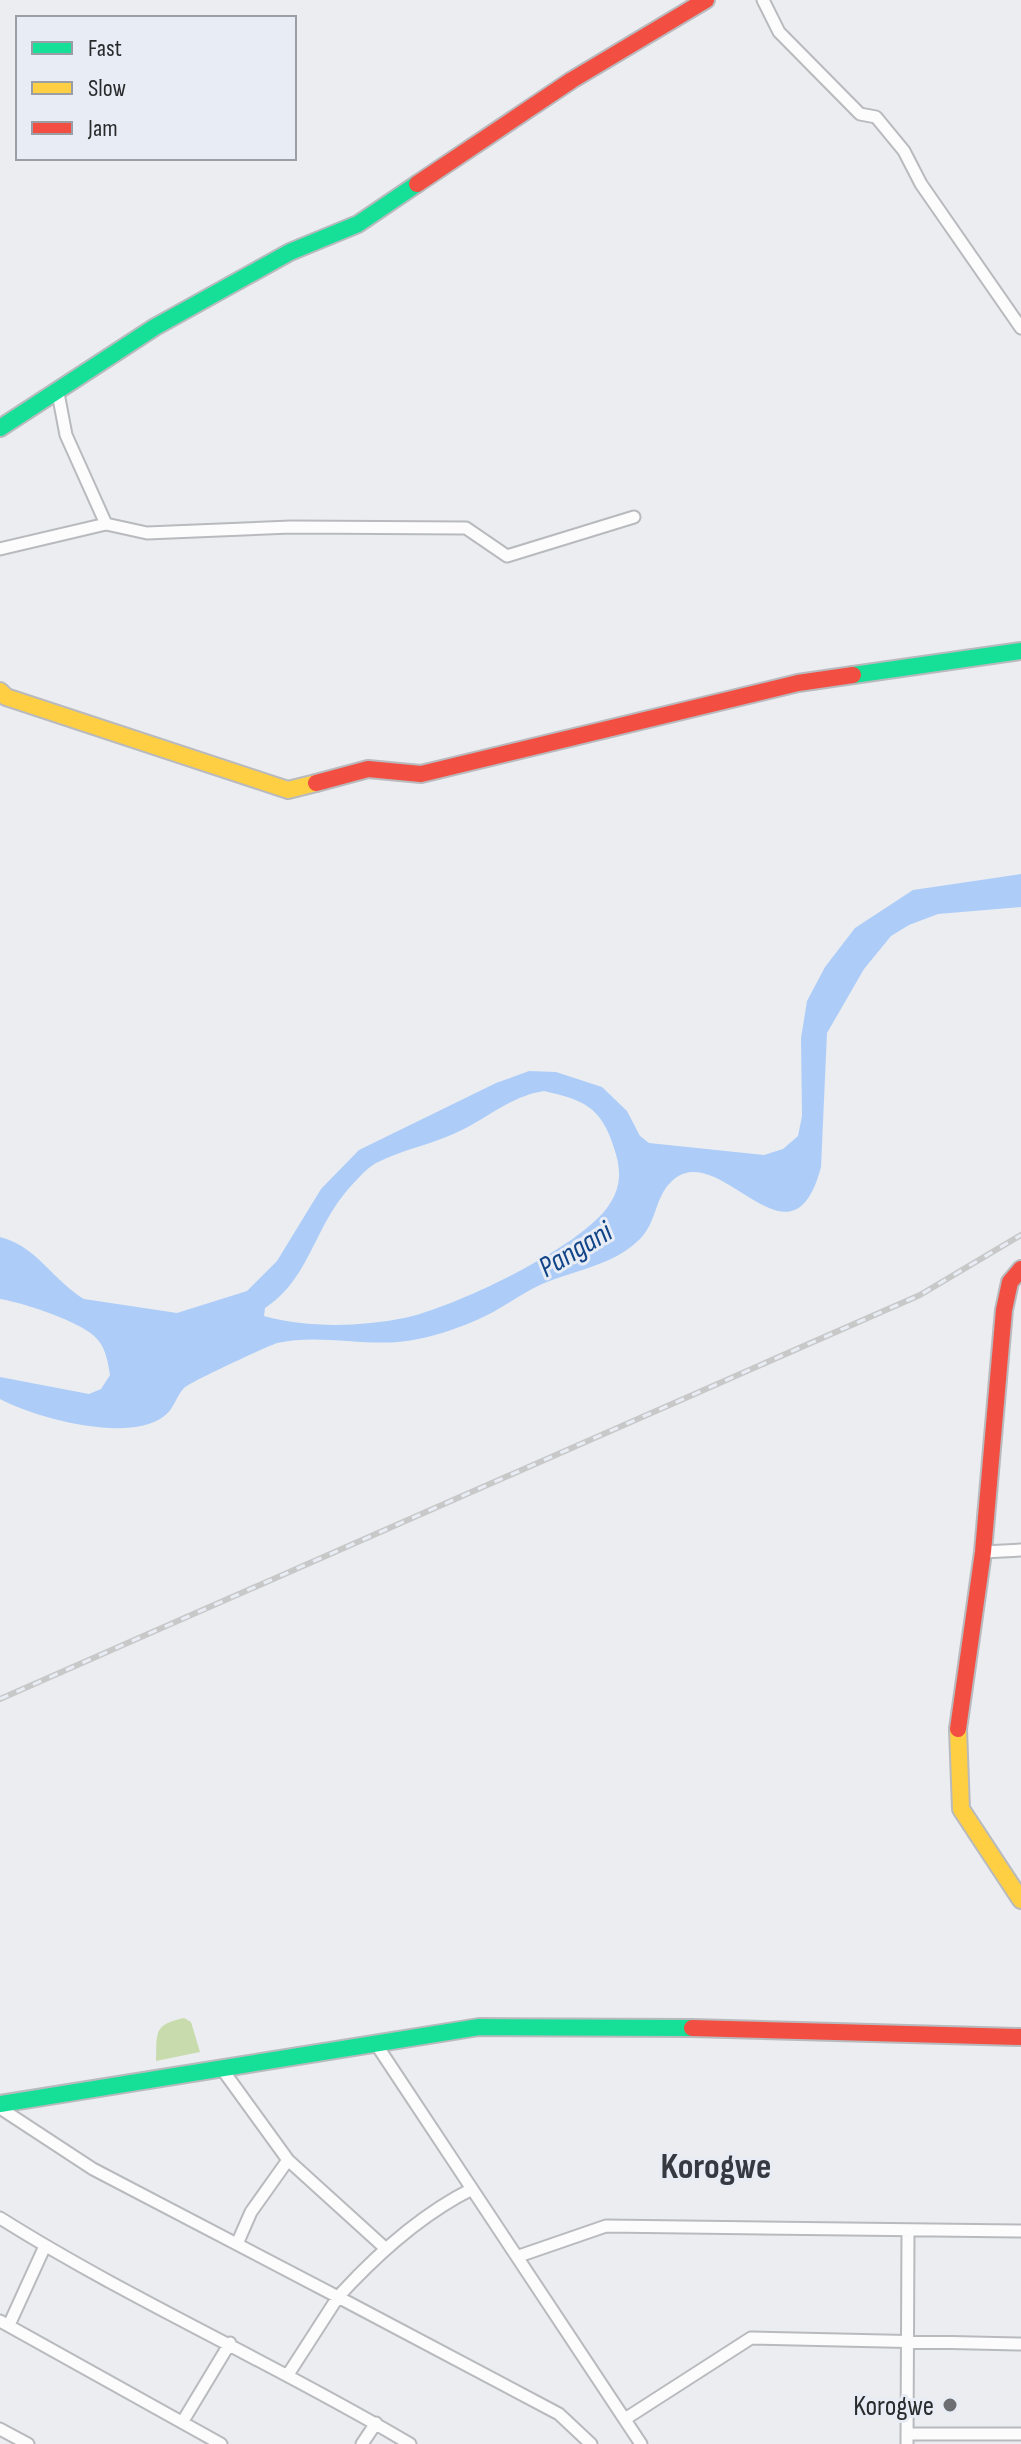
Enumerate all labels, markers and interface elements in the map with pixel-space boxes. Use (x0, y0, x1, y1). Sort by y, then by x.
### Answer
legend (16, 16, 296, 160)
text: Fast (88, 34, 122, 63)
text: Slow (88, 74, 126, 103)
text: Jam (87, 114, 118, 143)
water label: Pangani (532, 1213, 620, 1286)
district label: Korogwe (661, 2146, 771, 2189)
place label: Korogwe (853, 2390, 934, 2423)
marker: Korogwe (941, 2396, 959, 2414)

